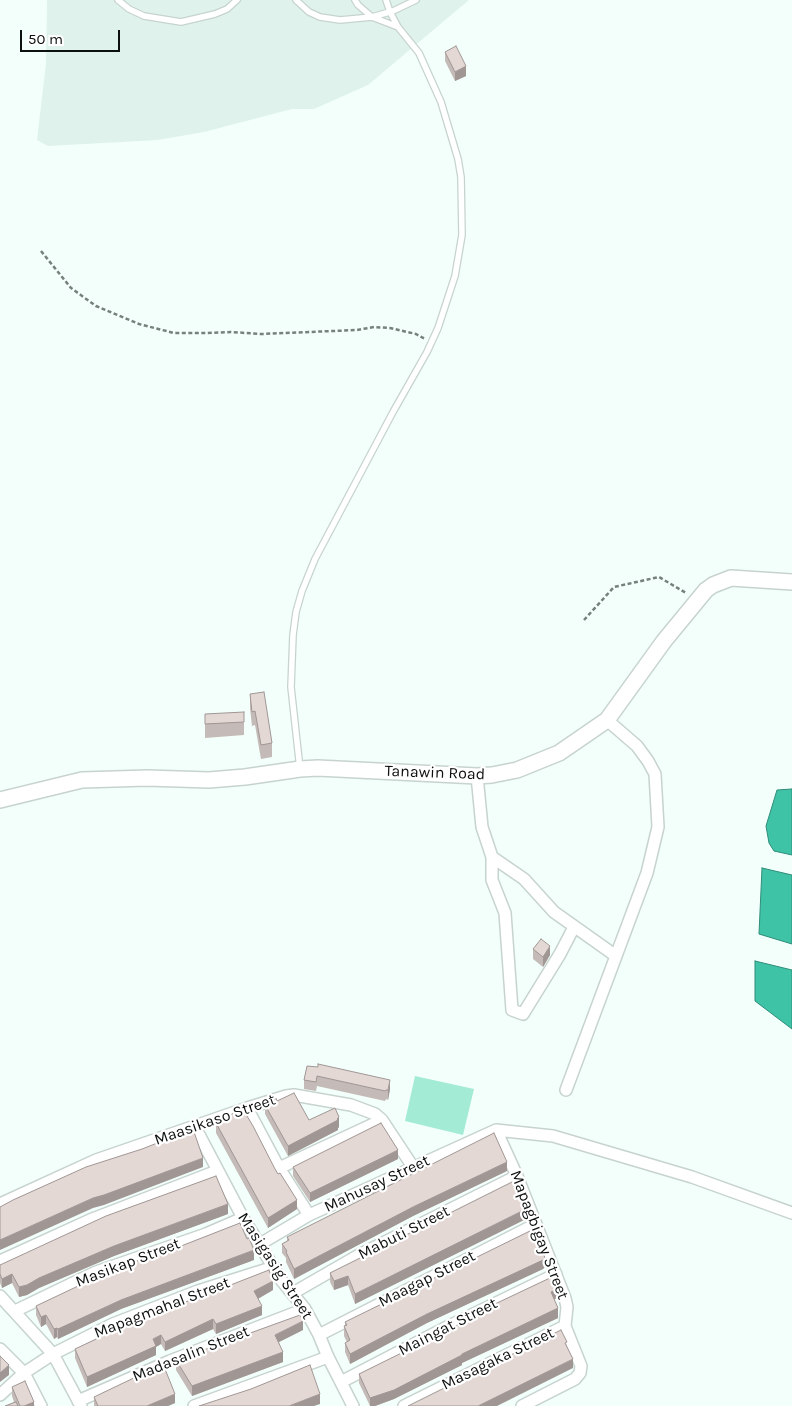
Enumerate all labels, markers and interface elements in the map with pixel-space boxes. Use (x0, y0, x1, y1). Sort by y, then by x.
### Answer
scale bar (22, 20, 122, 52)
text: 50 m (28, 30, 63, 48)
street label: Tanawin Road (384, 762, 486, 784)
street label: Maasikaso Street (152, 1090, 278, 1150)
street label: Mahusay Street (321, 1151, 433, 1217)
street label: Mapagbigay Street (506, 1168, 572, 1302)
street label: Mabuti Street (355, 1202, 453, 1264)
street label: Masigasig Street (233, 1209, 317, 1323)
street label: Masikap Street (73, 1234, 183, 1292)
street label: Maagap Street (375, 1246, 479, 1312)
street label: Mapagmahal Street (91, 1273, 233, 1343)
street label: Maingat Street (395, 1294, 501, 1360)
street label: Madasalin Street (130, 1322, 252, 1386)
street label: Masagaka Street (439, 1323, 557, 1395)

